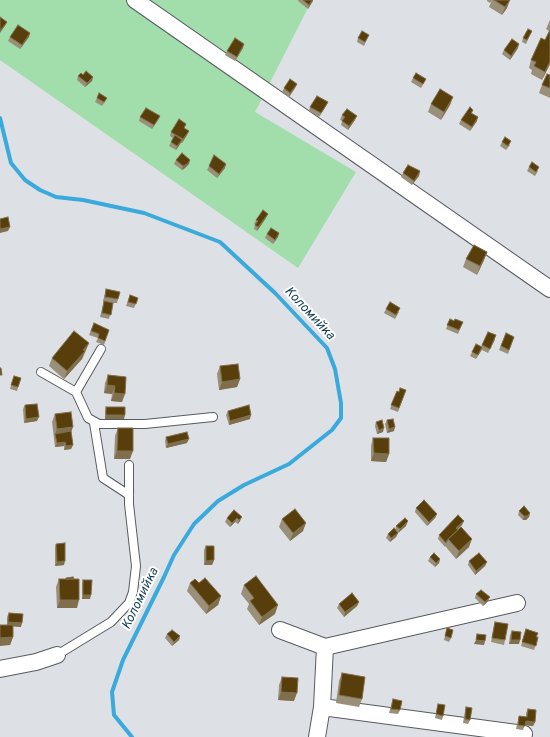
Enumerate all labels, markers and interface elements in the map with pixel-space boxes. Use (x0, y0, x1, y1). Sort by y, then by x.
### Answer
water label: Коломийка (281, 284, 337, 344)
water label: Коломийка (119, 566, 163, 632)

